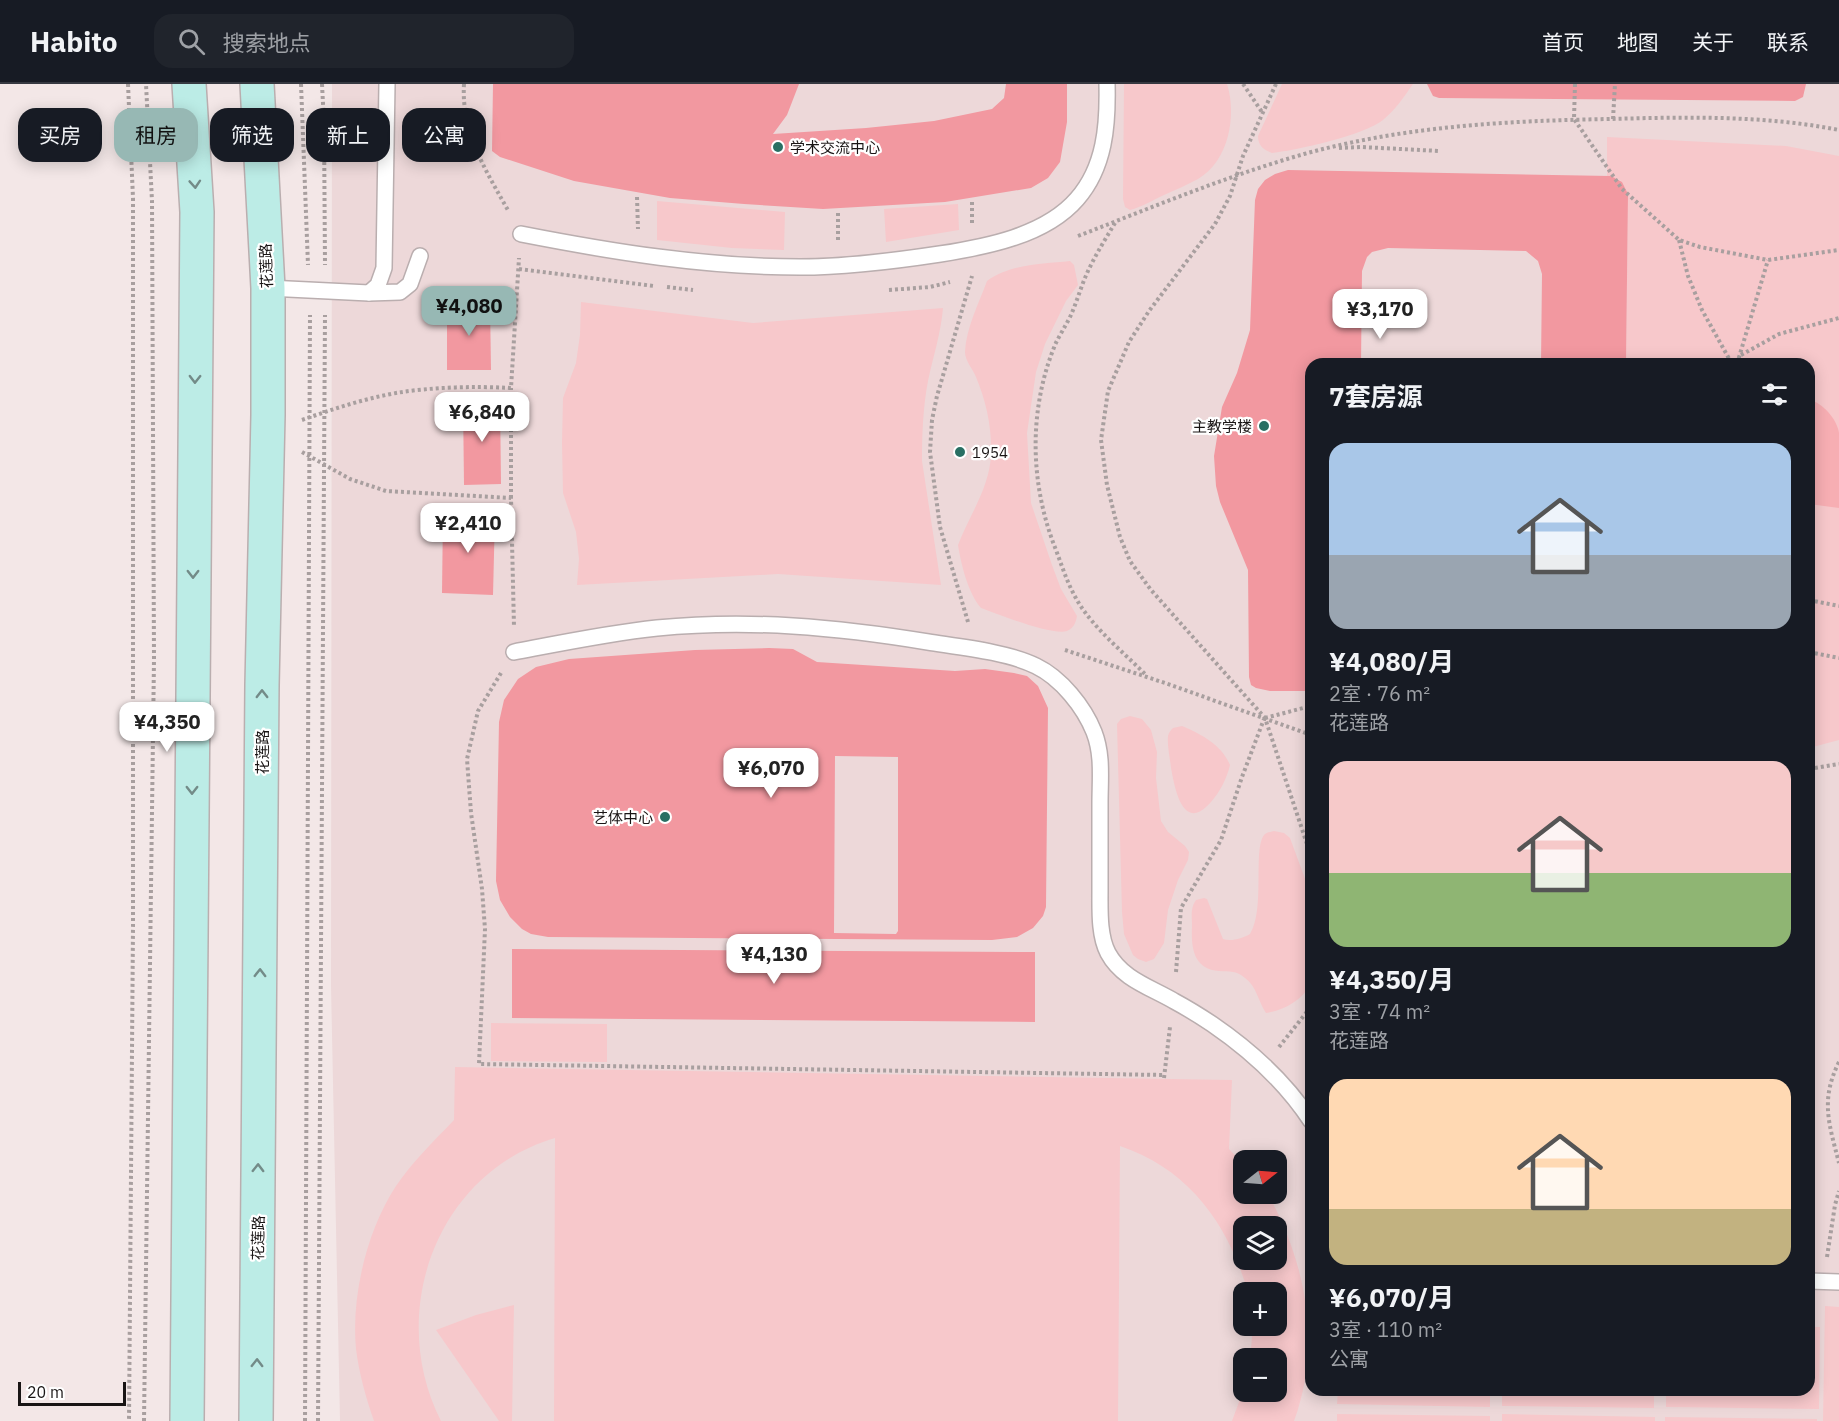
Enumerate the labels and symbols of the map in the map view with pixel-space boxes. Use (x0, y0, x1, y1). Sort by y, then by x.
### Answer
place label: 学术交流中心 (790, 138, 880, 157)
marker: 学术交流中心 (771, 140, 785, 154)
one-way arrow (189, 180, 202, 189)
street label: 花莲路 (256, 243, 276, 289)
pin: ¥4,080 (420, 286, 518, 337)
pin: ¥3,170 (1331, 289, 1429, 340)
one-way arrow (189, 375, 201, 384)
pin: ¥6,840 (433, 392, 531, 443)
place label: 主教学楼 (1192, 417, 1252, 436)
marker: 主教学楼 (1257, 419, 1271, 433)
place label: 1954 (972, 443, 1008, 462)
marker: 1954 (953, 445, 967, 459)
pin: ¥2,410 (419, 503, 517, 554)
one-way arrow (187, 570, 200, 579)
one-way arrow (256, 689, 268, 698)
pin: ¥4,350 (118, 702, 216, 753)
street label: 花莲路 (253, 729, 272, 775)
pin: ¥6,070 (722, 748, 820, 799)
one-way arrow (186, 786, 198, 795)
place label: 艺体中心 (593, 808, 653, 827)
marker: 艺体中心 (658, 810, 672, 824)
pin: ¥4,130 (725, 934, 823, 985)
one-way arrow (254, 968, 266, 977)
north arrow (1233, 1150, 1287, 1204)
one-way arrow (252, 1163, 265, 1172)
street label: 花莲路 (248, 1215, 268, 1261)
one-way arrow (250, 1358, 263, 1367)
scale bar (18, 1379, 126, 1406)

